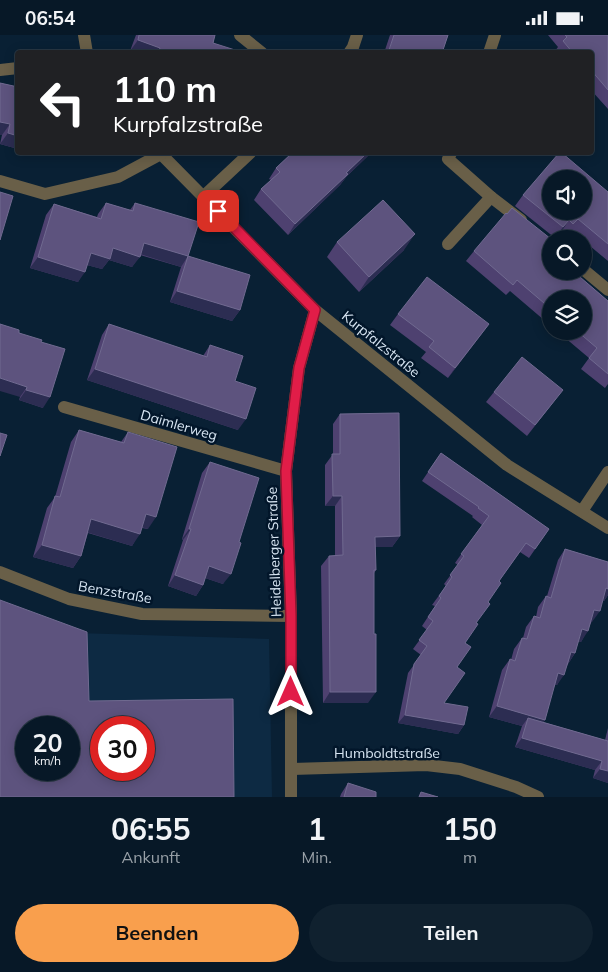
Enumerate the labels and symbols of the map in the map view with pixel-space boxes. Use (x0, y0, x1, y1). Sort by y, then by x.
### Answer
pin (197, 190, 239, 232)
street label: Kurpfalzstraße (338, 307, 424, 381)
street label: Daimlerweg (139, 405, 219, 445)
street label: Heidelberger Straße (263, 487, 285, 617)
street label: Benzstraße (77, 577, 153, 607)
position arrow (264, 665, 316, 717)
speed limit sign: 30 (90, 716, 155, 781)
street label: Humboldtstraße (334, 744, 440, 762)

